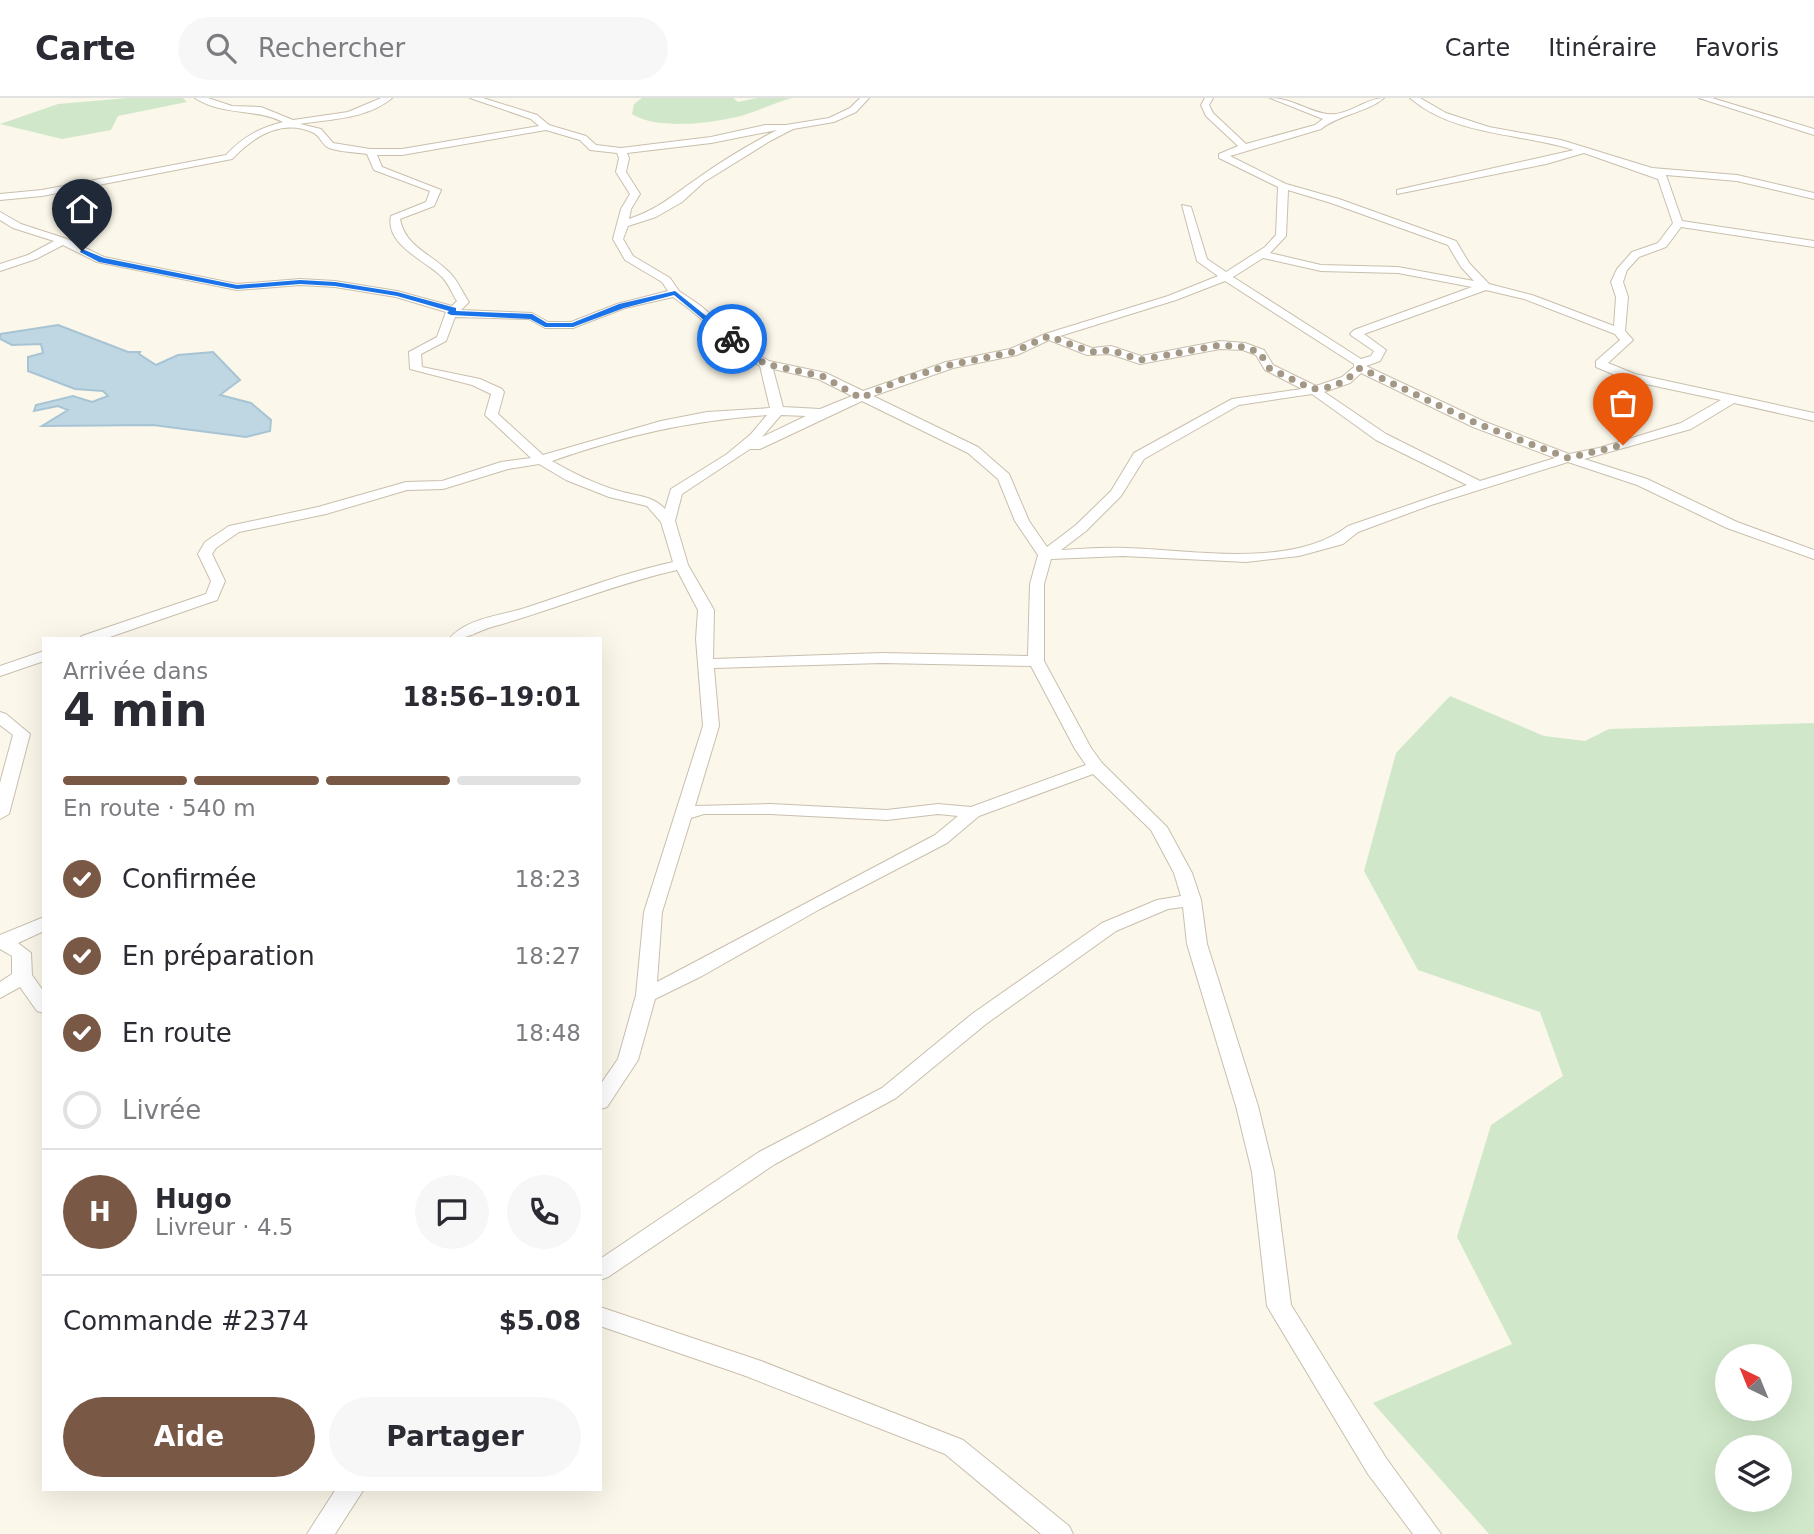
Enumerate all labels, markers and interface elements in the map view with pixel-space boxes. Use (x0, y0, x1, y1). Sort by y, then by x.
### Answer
search box (178, 17, 668, 80)
text: Carte (35, 29, 136, 68)
icon: search (202, 29, 240, 67)
text: Rechercher (258, 33, 405, 63)
text: Carte (1445, 34, 1510, 62)
text: Itinéraire (1548, 34, 1657, 62)
text: Favoris (1695, 34, 1779, 62)
pin (52, 179, 112, 251)
icon: home (63, 190, 101, 228)
courier (697, 304, 767, 374)
icon: bike (713, 320, 751, 358)
pin (1593, 373, 1653, 445)
icon: bag (1604, 384, 1642, 422)
text: Arrivée dans (63, 658, 208, 684)
text: 18:56–19:01 (402, 682, 581, 712)
text: 4 min (63, 683, 207, 737)
text: En route · 540 m (63, 795, 256, 821)
icon: check (63, 860, 101, 898)
text: Confirmée (122, 864, 256, 894)
text: 18:23 (515, 866, 581, 892)
icon: check (63, 937, 101, 975)
text: En préparation (122, 941, 315, 971)
text: 18:27 (515, 943, 581, 969)
icon: check (63, 1014, 101, 1052)
text: En route (122, 1018, 232, 1048)
text: 18:48 (515, 1020, 581, 1046)
text: Livrée (122, 1095, 201, 1125)
button: chat (415, 1175, 489, 1249)
button: phone (507, 1175, 581, 1249)
text: Hugo (155, 1184, 232, 1214)
text: H (89, 1197, 111, 1227)
text: Livreur · 4.5 (155, 1214, 293, 1240)
text: Commande #2374 (63, 1306, 309, 1336)
text: $5.08 (499, 1306, 581, 1336)
north arrow (1715, 1344, 1792, 1421)
map controls (1715, 1344, 1792, 1512)
button: Aide (63, 1397, 315, 1477)
button: Partager (329, 1397, 581, 1477)
button: layers (1715, 1435, 1792, 1512)

